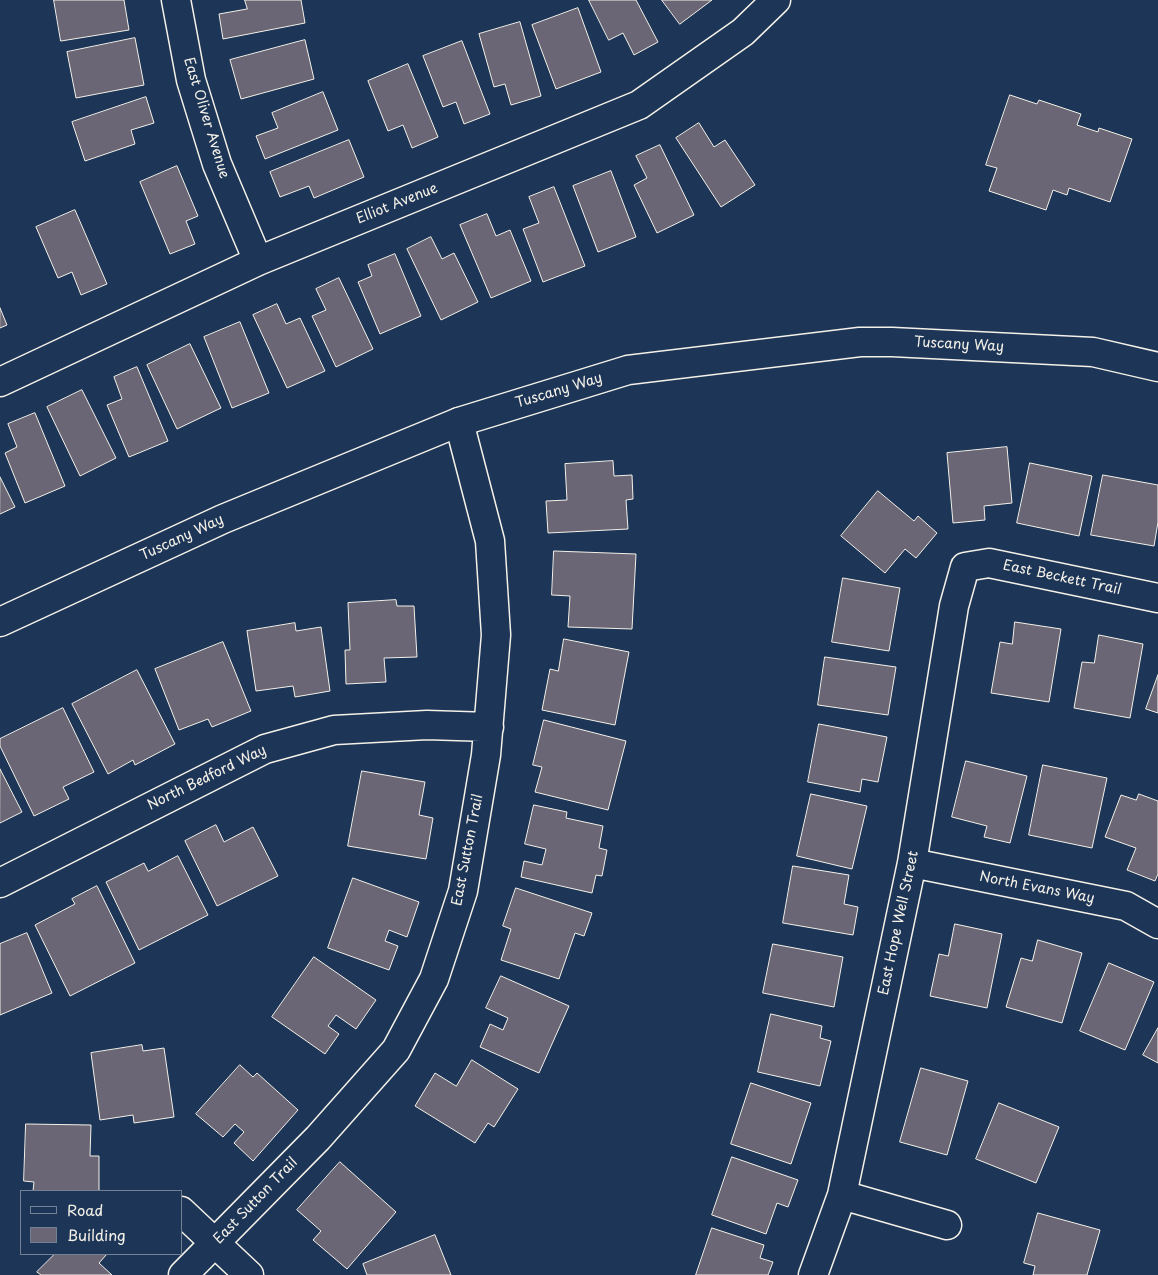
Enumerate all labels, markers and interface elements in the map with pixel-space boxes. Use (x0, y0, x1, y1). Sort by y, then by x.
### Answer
street label: East Oliver Avenue (180, 55, 232, 181)
street label: Elliot Avenue (354, 180, 440, 228)
street label: Tuscany Way (914, 334, 1004, 356)
street label: Tuscany Way (513, 370, 605, 412)
street label: Tuscany Way (138, 511, 226, 565)
street label: East Beckett Trail (1001, 557, 1123, 599)
street label: North Bedford Way (145, 742, 269, 814)
street label: East Sutton Trail (449, 793, 487, 907)
street label: East Hope Well Street (875, 849, 923, 997)
street label: North Evans Way (978, 869, 1096, 907)
street label: East Sutton Trail (211, 1154, 301, 1248)
legend (20, 1190, 182, 1255)
text: Road (67, 1198, 103, 1221)
text: Building (67, 1223, 126, 1246)

